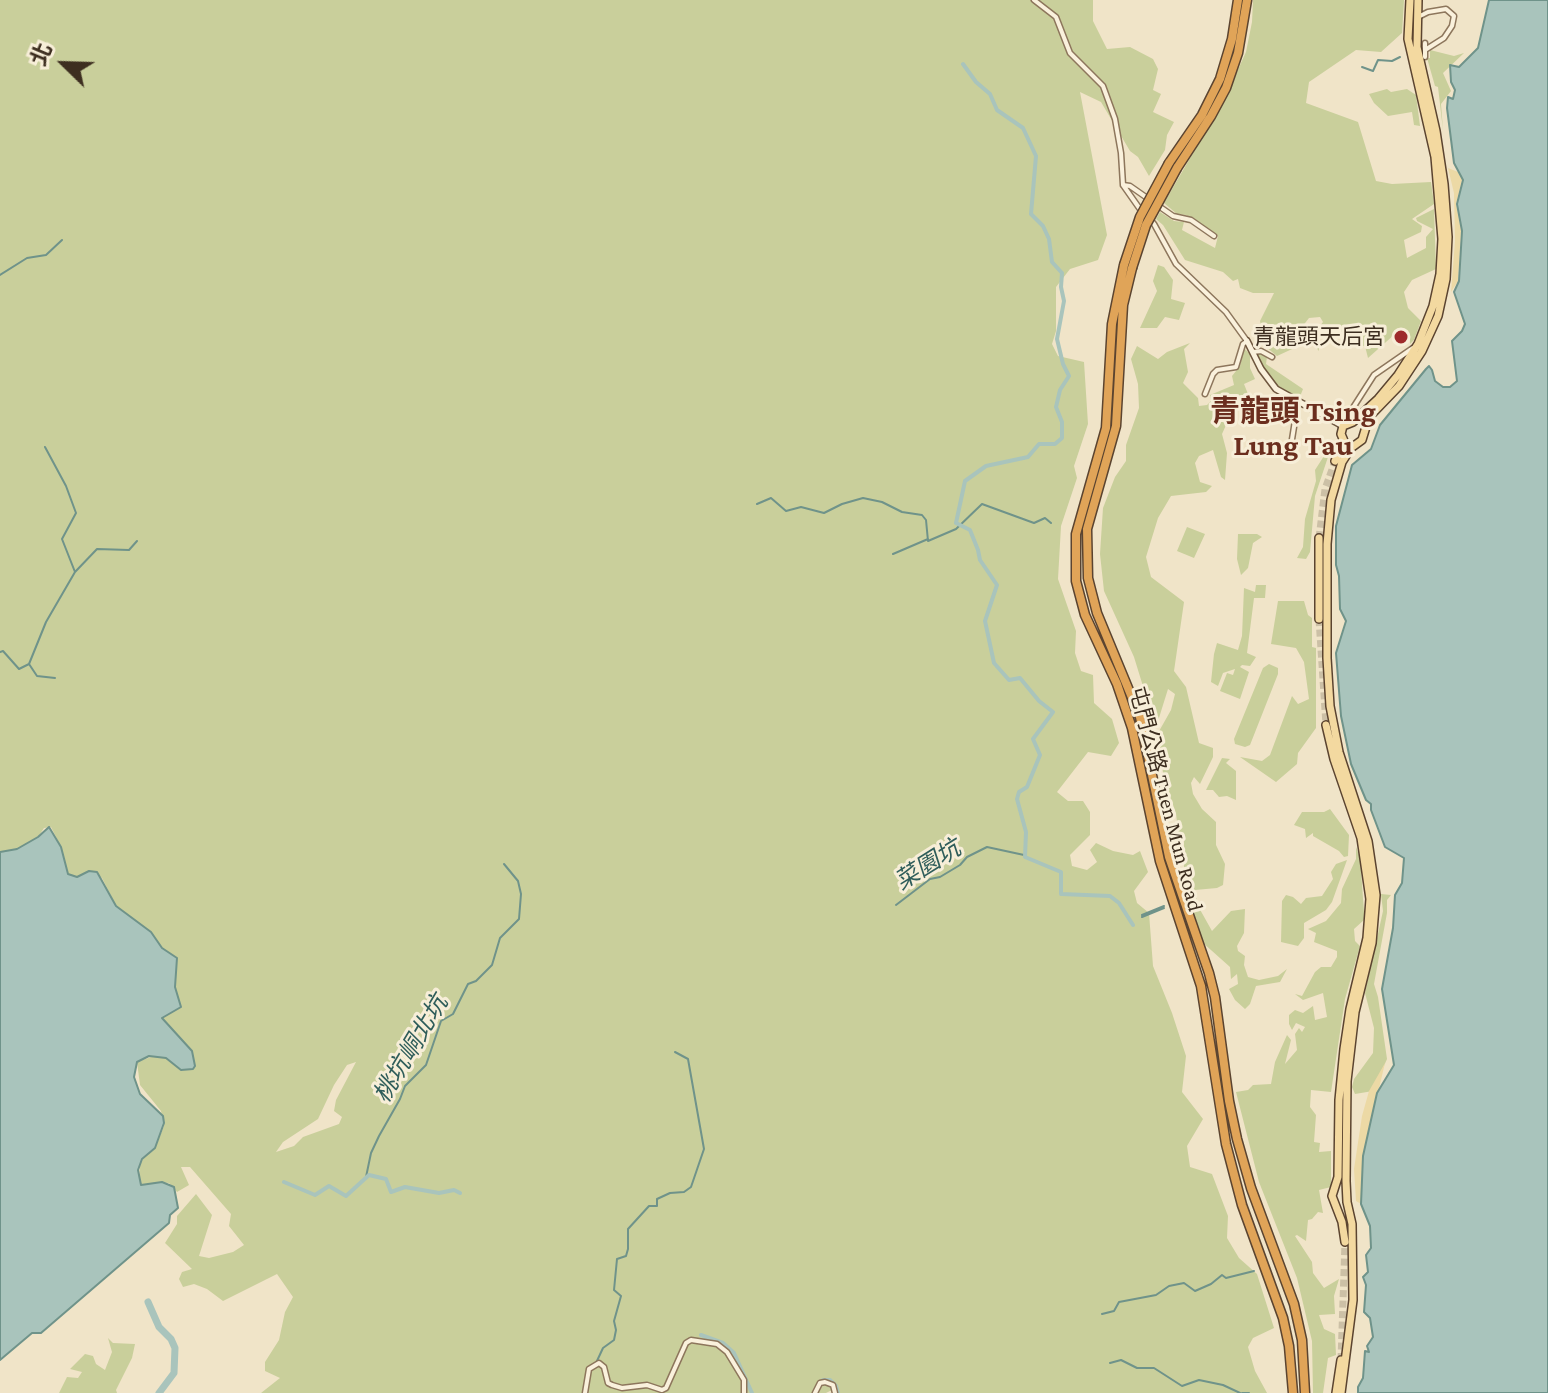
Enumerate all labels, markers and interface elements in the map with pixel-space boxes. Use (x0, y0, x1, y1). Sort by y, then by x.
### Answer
north arrow (24, 24, 104, 104)
text: 北 (26, 39, 57, 69)
place label: 青龍頭天后宮 (1253, 324, 1385, 350)
marker: 青龍頭天后宮 (1392, 328, 1410, 346)
district label: 青龍頭 Tsing Lung Tau (1210, 394, 1376, 464)
street label: 屯門公路 Tuen Mun Road (1123, 684, 1209, 914)
water label: 菜園坑 (890, 834, 966, 896)
water label: 桃坑峒北坑 (368, 990, 454, 1108)

